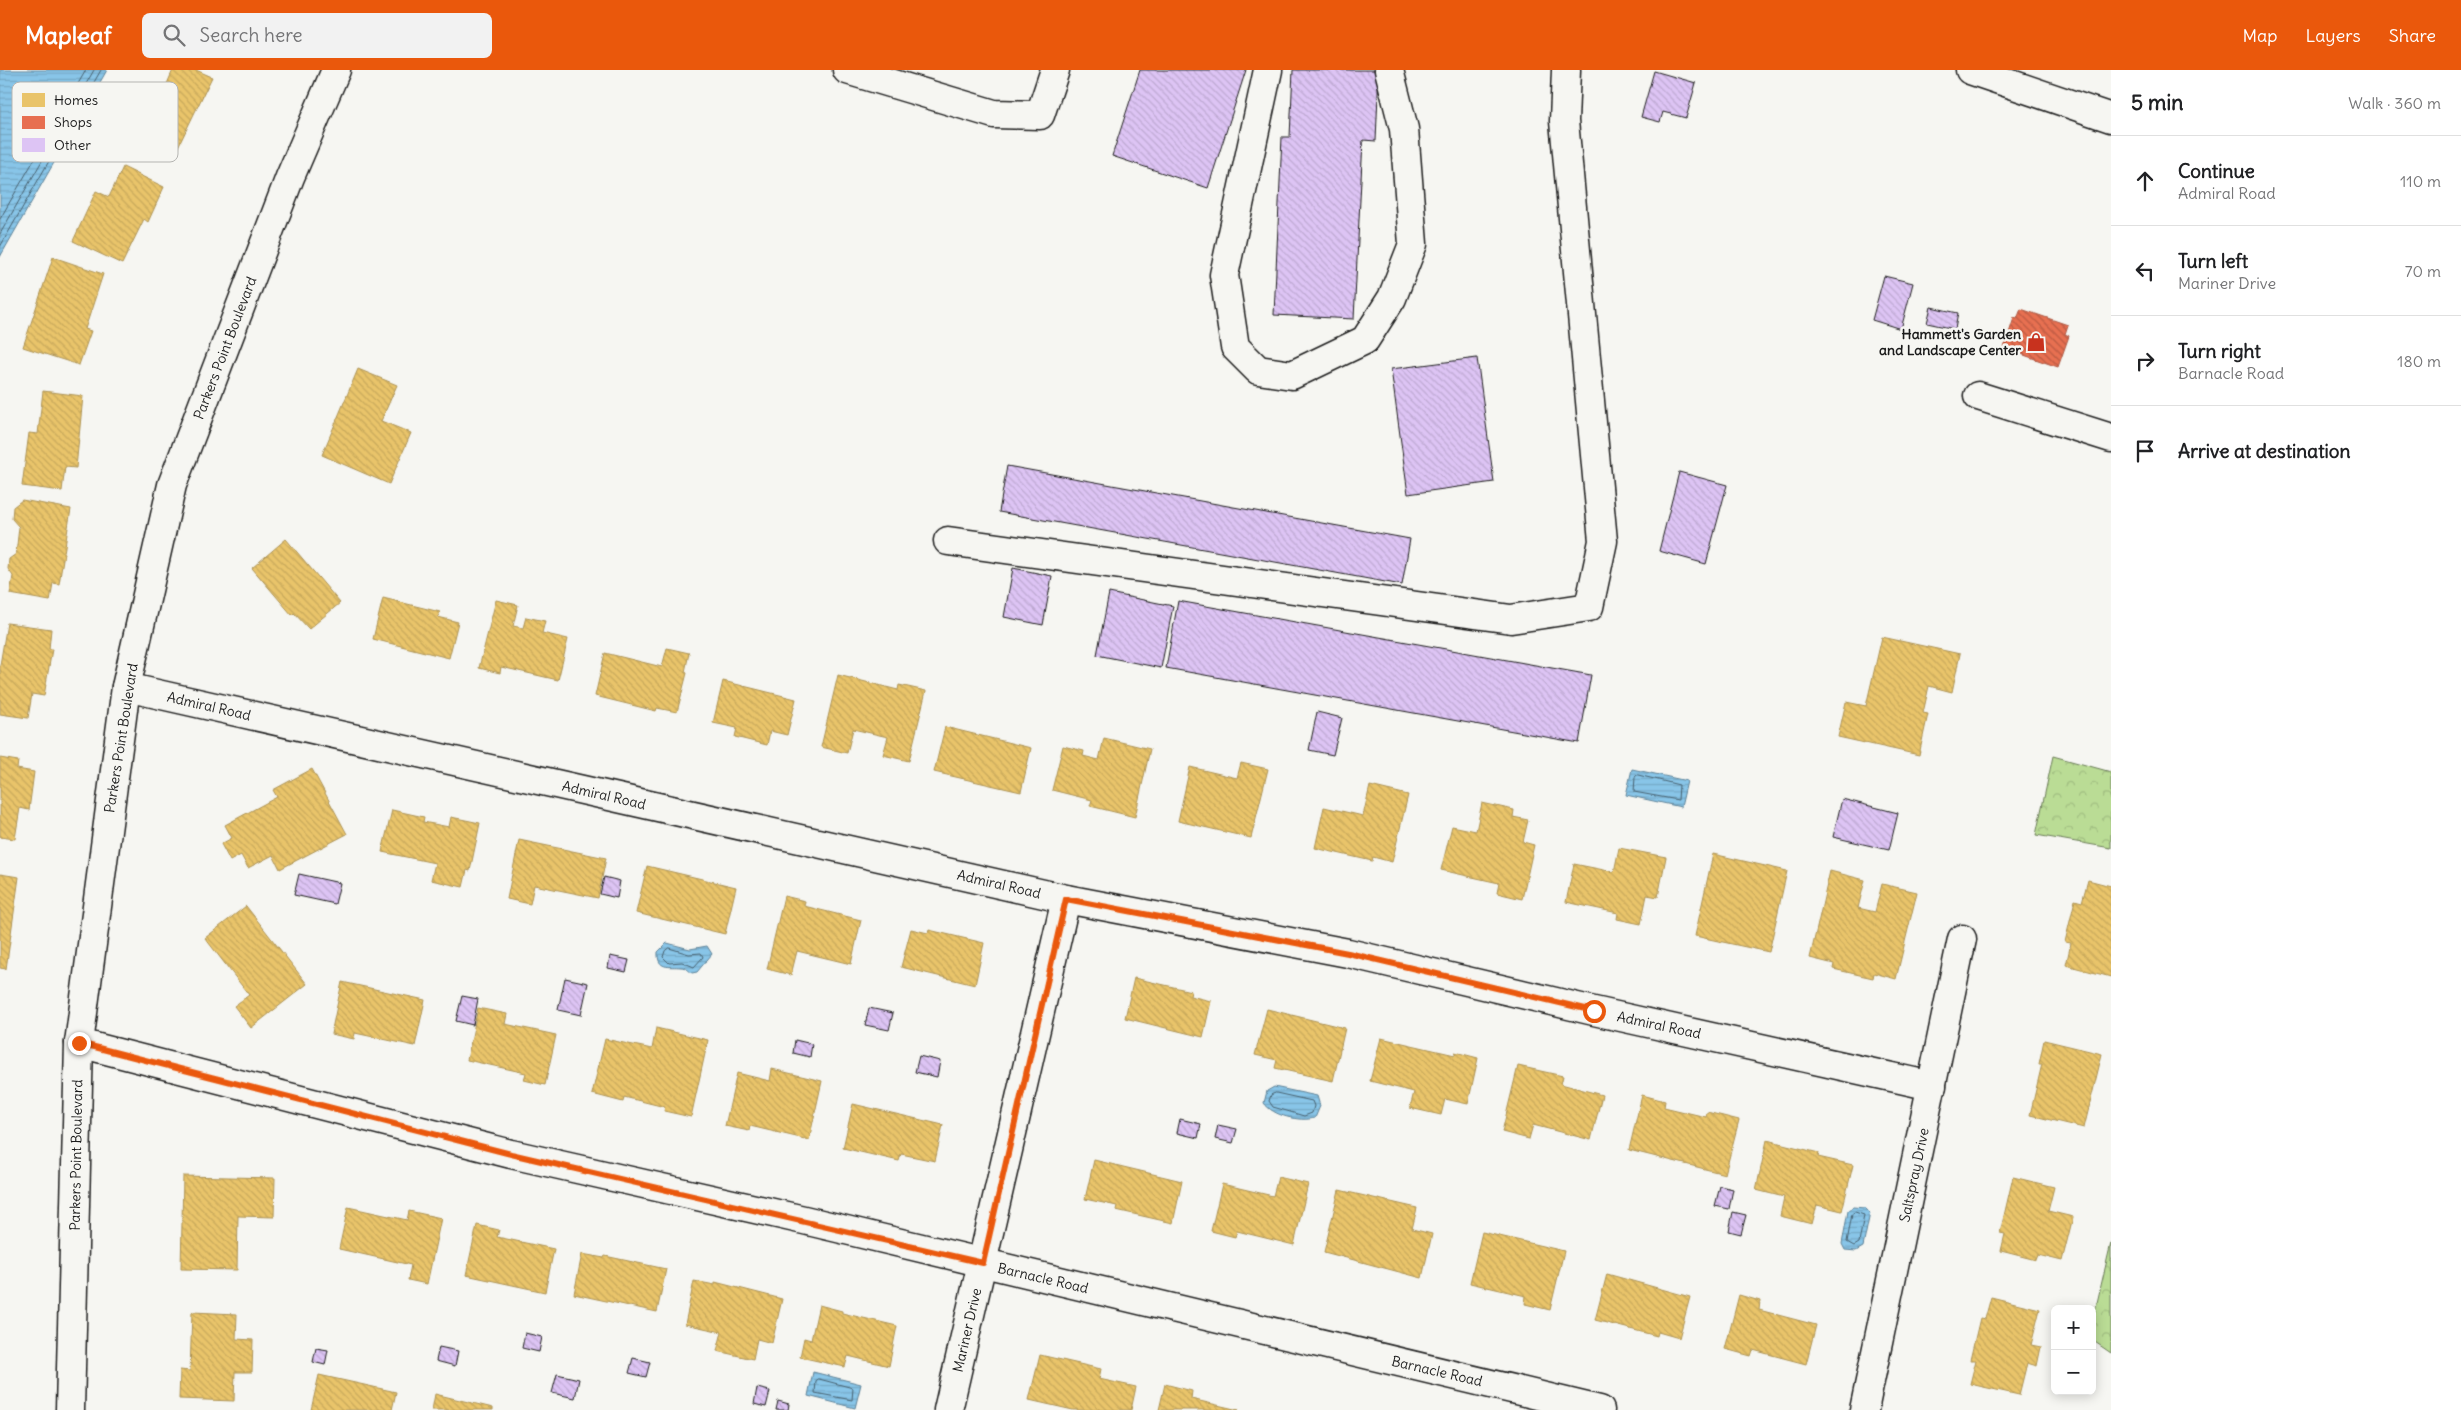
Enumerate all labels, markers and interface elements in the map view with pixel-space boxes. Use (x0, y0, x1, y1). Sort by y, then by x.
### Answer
search box (142, 13, 492, 58)
text: Mapleaf (25, 20, 112, 50)
icon: search (160, 21, 188, 49)
text: Search here (200, 23, 303, 47)
text: Map (2242, 24, 2277, 47)
text: Layers (2305, 24, 2361, 47)
text: Share (2389, 24, 2436, 47)
legend (12, 82, 178, 162)
text: 5 min (2131, 89, 2183, 116)
text: Homes (54, 91, 98, 109)
text: Walk · 360 m (2348, 93, 2441, 113)
text: Shops (54, 113, 92, 131)
text: Other (54, 136, 91, 154)
text: Continue (2178, 159, 2255, 183)
icon: ahead (2131, 167, 2159, 195)
text: 110 m (2400, 171, 2441, 191)
text: Admiral Road (2178, 183, 2276, 203)
text: Turn left (2178, 249, 2248, 273)
icon: left (2131, 257, 2159, 285)
text: 70 m (2405, 261, 2441, 281)
text: Mariner Drive (2178, 273, 2276, 293)
street label: Parkers Point Boulevard (189, 274, 261, 422)
place label: Hammett's Garden and Landscape Center (1879, 325, 2021, 359)
shop icon: Hammett's Garden and Landscape Center (2025, 331, 2047, 353)
text: Turn right (2178, 339, 2261, 363)
icon: right (2131, 347, 2159, 375)
text: 180 m (2397, 351, 2441, 371)
text: Barnacle Road (2178, 363, 2284, 383)
icon: arrive (2131, 437, 2159, 465)
text: Arrive at destination (2178, 439, 2351, 463)
street label: Parkers Point Boulevard (100, 662, 142, 814)
street label: Admiral Road (165, 688, 253, 724)
street label: Admiral Road (560, 777, 648, 813)
street label: Admiral Road (955, 866, 1043, 902)
route start (1583, 1000, 1606, 1023)
street label: Admiral Road (1615, 1007, 1703, 1043)
route end (68, 1032, 91, 1055)
street label: Parkers Point Boulevard (66, 1079, 86, 1231)
street label: Saltspray Drive (1895, 1126, 1933, 1224)
street label: Barnacle Road (996, 1259, 1090, 1297)
street label: Mariner Drive (949, 1286, 985, 1374)
map controls (2051, 1305, 2096, 1395)
button: + (2051, 1305, 2096, 1350)
button: − (2051, 1350, 2096, 1395)
street label: Barnacle Road (1390, 1352, 1484, 1390)

